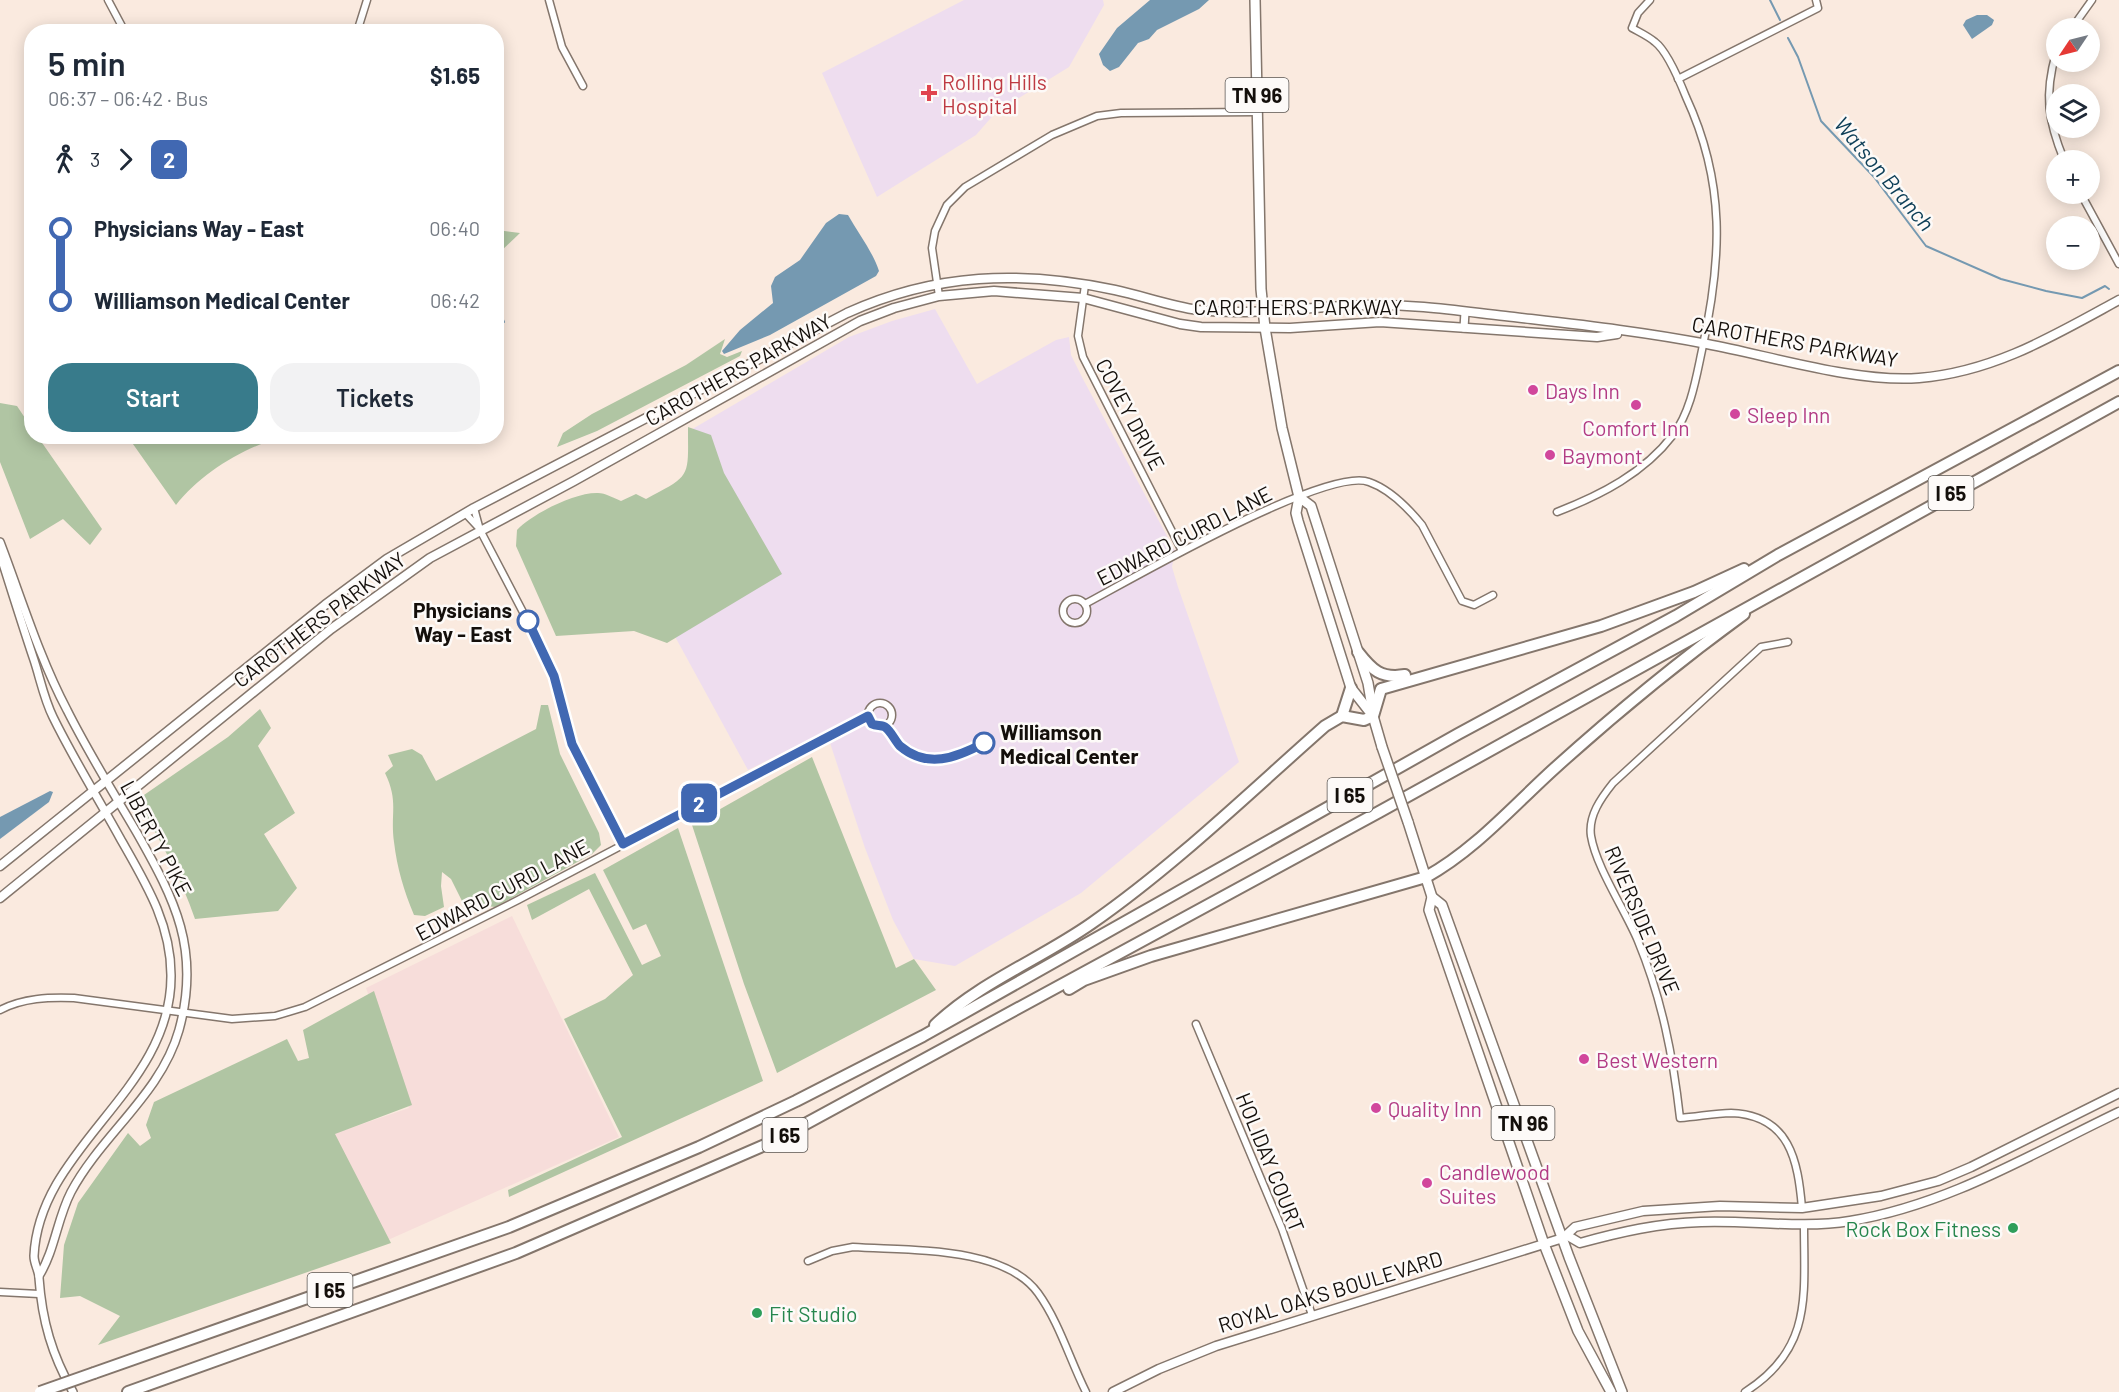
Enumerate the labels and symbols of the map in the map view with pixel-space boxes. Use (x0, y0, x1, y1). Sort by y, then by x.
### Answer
north arrow (2046, 18, 2100, 72)
place label: Rolling Hills Hospital (942, 69, 1047, 118)
road number: TN 96 (1226, 78, 1288, 112)
marker: Rolling Hills Hospital (920, 84, 938, 102)
water label: Watson Branch (1830, 110, 1940, 236)
street label: CAROTHERS PARKWAY (1194, 294, 1403, 319)
street label: CAROTHERS PARKWAY (641, 307, 835, 431)
street label: CAROTHERS PARKWAY (1690, 311, 1900, 371)
street label: COVEY DRIVE (1091, 354, 1171, 474)
place label: Days Inn (1545, 378, 1620, 403)
marker: Days Inn (1526, 383, 1540, 397)
marker: Comfort Inn (1629, 398, 1643, 412)
place label: Sleep Inn (1747, 402, 1830, 427)
marker: Sleep Inn (1728, 407, 1742, 421)
place label: Comfort Inn (1582, 415, 1690, 440)
place label: Baymont (1562, 443, 1643, 468)
marker: Baymont (1543, 448, 1557, 462)
road number: I 65 (1928, 476, 1974, 510)
street label: EDWARD CURD LANE (1092, 480, 1276, 590)
street label: CAROTHERS PARKWAY (228, 546, 410, 692)
place label: Physicians Way - East (413, 597, 512, 646)
marker: Physicians Way - East (517, 610, 539, 632)
place label: Williamson Medical Center (1000, 719, 1138, 768)
marker: Williamson Medical Center (973, 732, 995, 754)
street label: LIBERTY PIKE (116, 776, 198, 900)
road number: I 65 (1328, 778, 1372, 812)
line badge: 2 (680, 784, 718, 822)
street label: EDWARD CURD LANE (411, 833, 593, 945)
street label: RIVERSIDE DRIVE (1600, 842, 1686, 998)
place label: Best Western (1596, 1047, 1718, 1072)
marker: Best Western (1577, 1052, 1591, 1066)
street label: HOLIDAY COURT (1232, 1089, 1310, 1235)
place label: Quality Inn (1388, 1096, 1482, 1121)
marker: Quality Inn (1369, 1101, 1383, 1115)
road number: TN 96 (1492, 1106, 1555, 1140)
road number: I 65 (762, 1118, 808, 1152)
place label: Candlewood Suites (1439, 1159, 1550, 1208)
marker: Candlewood Suites (1420, 1176, 1434, 1190)
place label: Rock Box Fitness (1846, 1216, 2001, 1241)
marker: Rock Box Fitness (2006, 1221, 2020, 1235)
street label: ROYAL OAKS BOULEVARD (1215, 1245, 1445, 1337)
road number: I 65 (308, 1273, 352, 1307)
place label: Fit Studio (769, 1301, 858, 1326)
marker: Fit Studio (750, 1306, 764, 1320)

